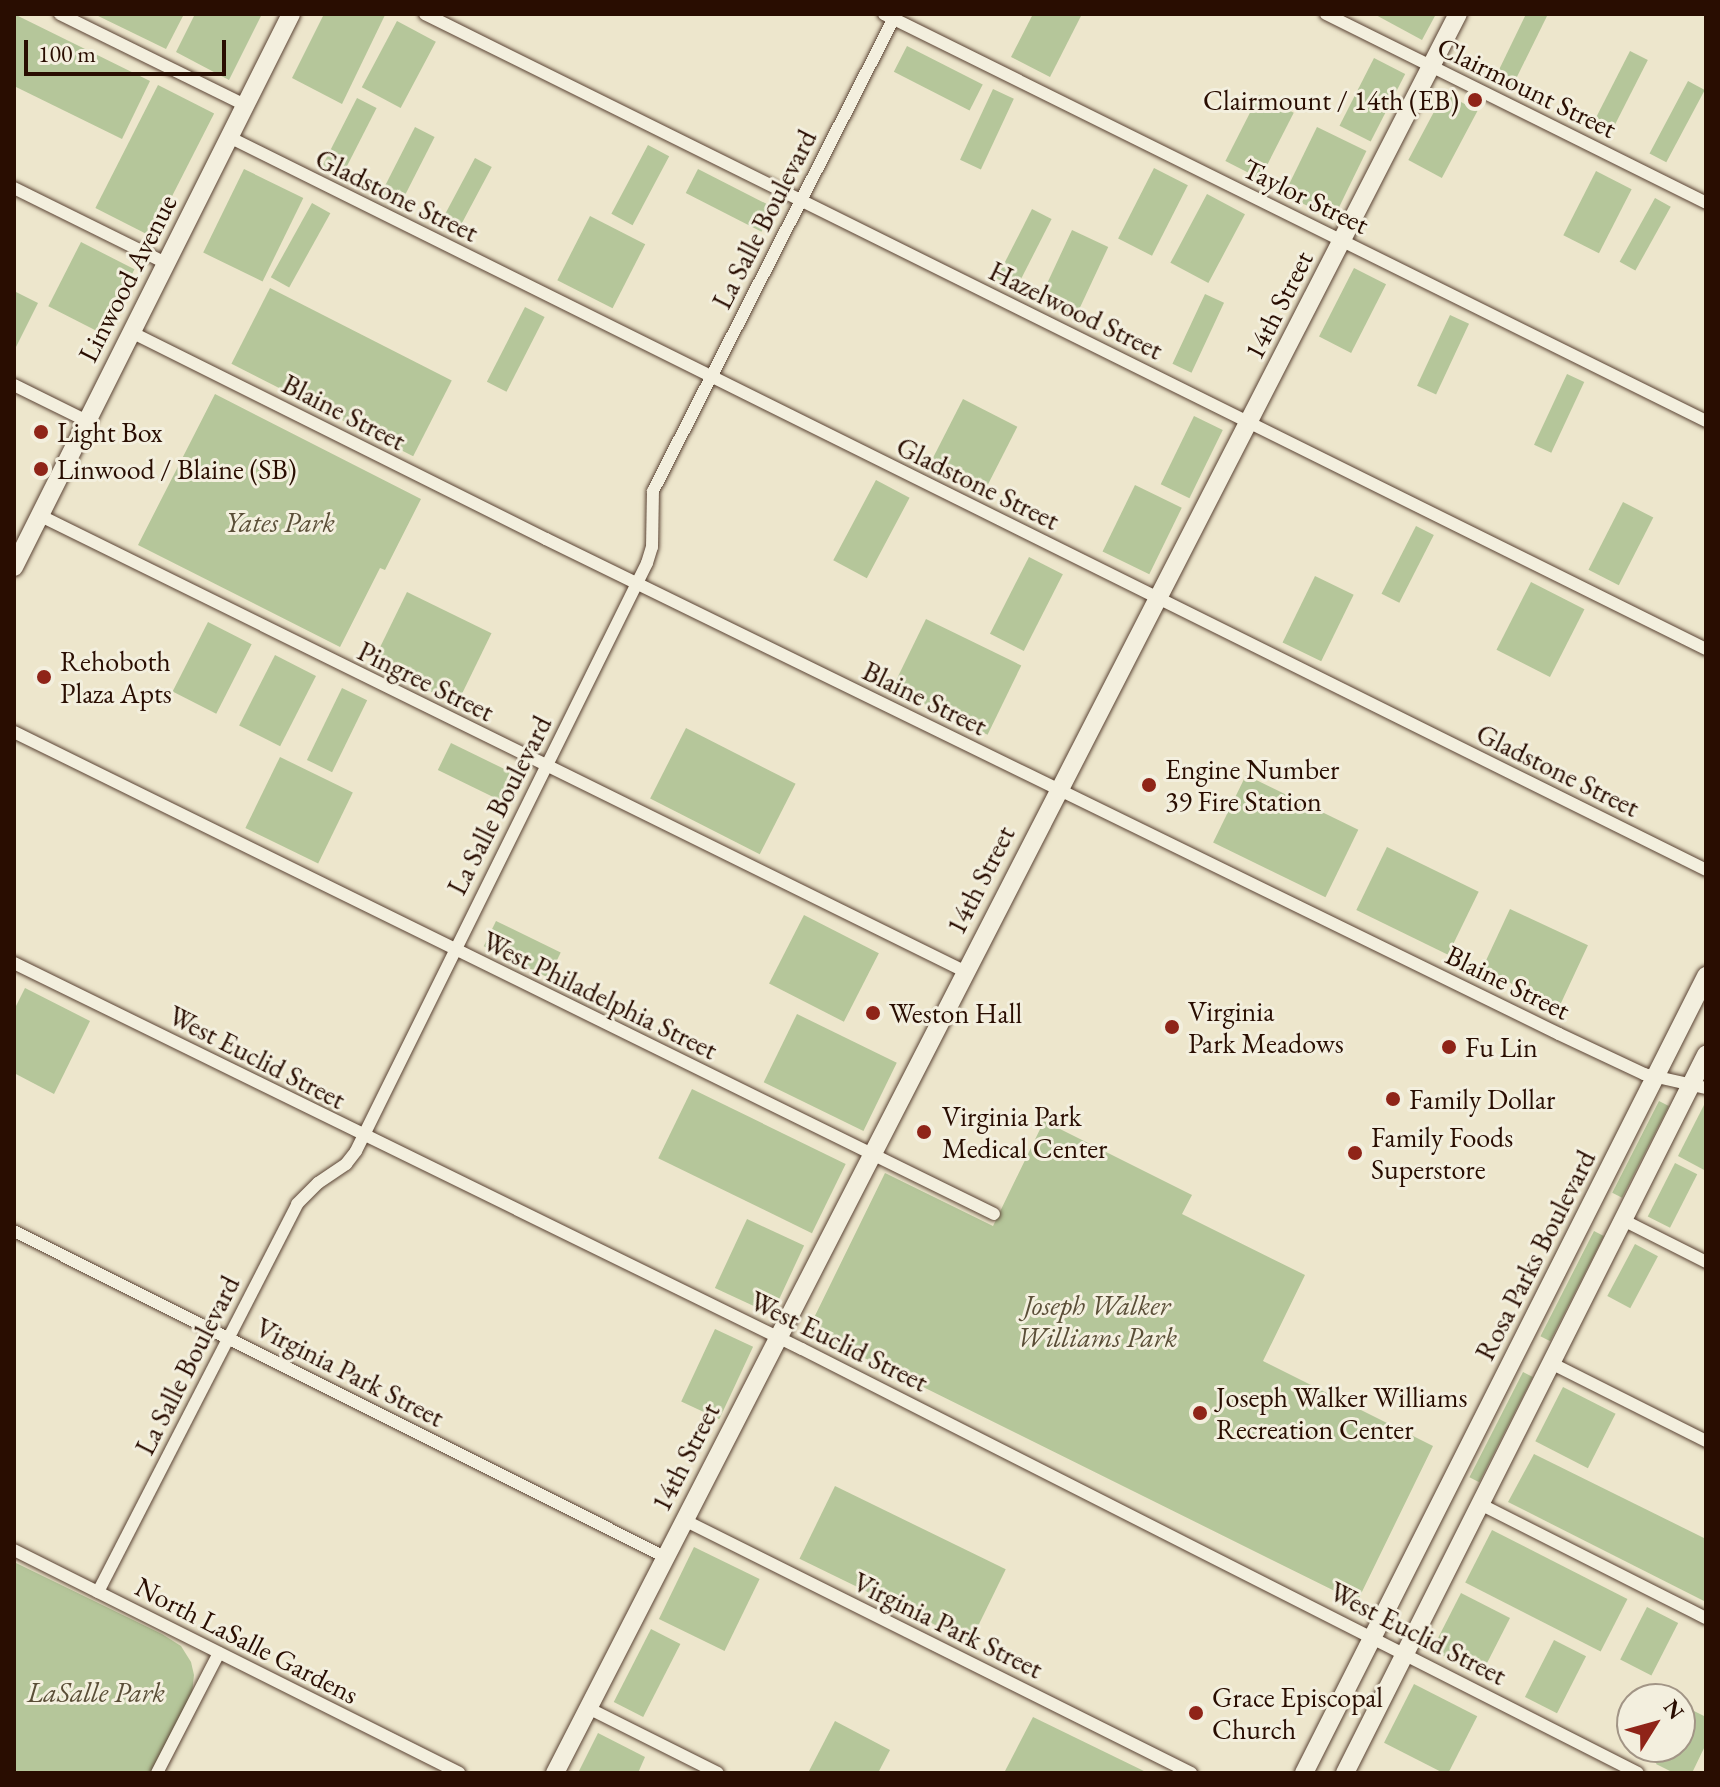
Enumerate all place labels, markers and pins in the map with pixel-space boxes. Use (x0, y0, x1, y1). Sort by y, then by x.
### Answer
place label: Clairmount / 14th (EB) (1203, 83, 1459, 117)
marker: Clairmount / 14th (EB) (1466, 91, 1484, 109)
place label: Light Box (57, 415, 163, 449)
marker: Light Box (32, 423, 50, 441)
place label: Linwood / Blaine (SB) (57, 452, 297, 486)
marker: Linwood / Blaine (SB) (32, 460, 50, 478)
place label: Rehoboth Plaza Apts (60, 644, 172, 710)
marker: Rehoboth Plaza Apts (35, 668, 53, 686)
place label: Engine Number 39 Fire Station (1165, 752, 1339, 818)
marker: Engine Number 39 Fire Station (1140, 776, 1158, 794)
place label: Virginia Park Meadows (1188, 994, 1344, 1060)
place label: Weston Hall (889, 996, 1022, 1030)
marker: Weston Hall (864, 1004, 882, 1022)
marker: Virginia Park Meadows (1163, 1018, 1181, 1036)
place label: Fu Lin (1465, 1030, 1538, 1064)
marker: Fu Lin (1440, 1038, 1458, 1056)
place label: Family Dollar (1409, 1082, 1555, 1116)
marker: Family Dollar (1384, 1090, 1402, 1108)
place label: Virginia Park Medical Center (942, 1099, 1107, 1165)
place label: Family Foods Superstore (1371, 1120, 1513, 1186)
marker: Virginia Park Medical Center (913, 1121, 935, 1143)
marker: Family Foods Superstore (1346, 1144, 1364, 1162)
place label: Joseph Walker Williams Recreation Center (1216, 1380, 1467, 1446)
marker: Joseph Walker Williams Recreation Center (1191, 1404, 1209, 1422)
place label: Grace Episcopal Church (1212, 1680, 1383, 1746)
marker: Grace Episcopal Church (1187, 1704, 1205, 1722)

